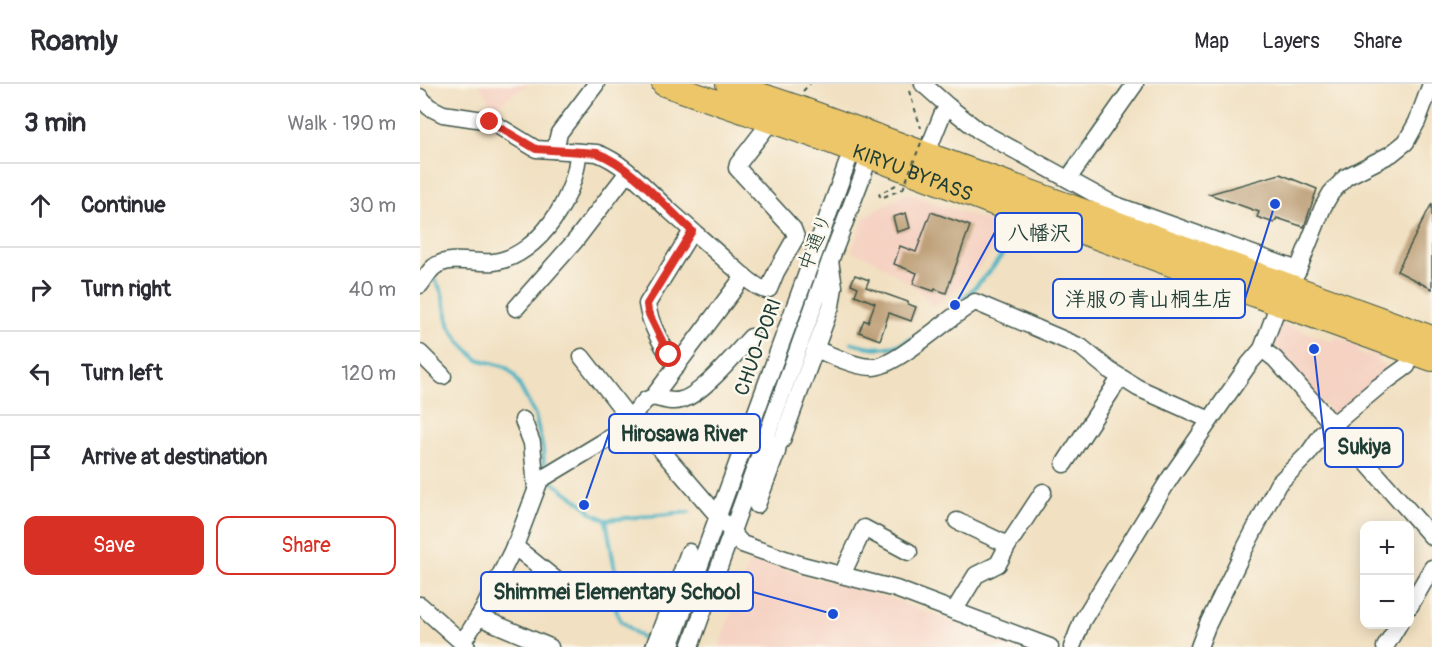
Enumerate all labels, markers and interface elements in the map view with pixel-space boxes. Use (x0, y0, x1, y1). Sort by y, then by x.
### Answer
text: Roamly (30, 24, 118, 59)
text: Map (1194, 28, 1229, 55)
text: Layers (1262, 28, 1320, 55)
text: Share (1353, 28, 1402, 55)
text: 3 min (24, 107, 86, 139)
route end (476, 108, 502, 134)
text: Walk · 190 m (288, 111, 396, 136)
street label: KIRYU BYPASS (849, 138, 976, 207)
icon: ahead (24, 189, 57, 222)
text: Continue (81, 191, 165, 219)
text: 30 m (349, 193, 396, 218)
street label: 中通り (793, 210, 837, 274)
callout: 八幡沢 (995, 213, 1082, 252)
text: 八幡沢 (1008, 220, 1071, 247)
icon: right (24, 273, 57, 306)
text: Turn right (81, 275, 171, 303)
text: 40 m (349, 277, 396, 302)
callout: 洋服の青山桐生店 (1053, 279, 1245, 318)
text: 洋服の青山桐生店 (1065, 286, 1233, 313)
street label: CHUO-DORI (729, 295, 787, 399)
route start (655, 341, 681, 367)
icon: left (24, 357, 57, 390)
text: Turn left (81, 359, 163, 387)
text: 120 m (341, 361, 396, 386)
callout: Hirosawa River (609, 414, 760, 453)
text: Hirosawa River (621, 421, 748, 448)
callout: Sukiya (1325, 428, 1403, 467)
text: Sukiya (1337, 434, 1391, 461)
icon: arrive (24, 441, 57, 474)
text: Arrive at destination (81, 443, 267, 471)
button: Save (24, 516, 204, 575)
button: Share (216, 516, 396, 575)
map controls (1360, 521, 1414, 629)
button: + (1360, 521, 1414, 575)
callout: Shimmei Elementary School (481, 572, 753, 611)
button: − (1360, 575, 1414, 629)
text: Shimmei Elementary School (493, 579, 741, 606)

